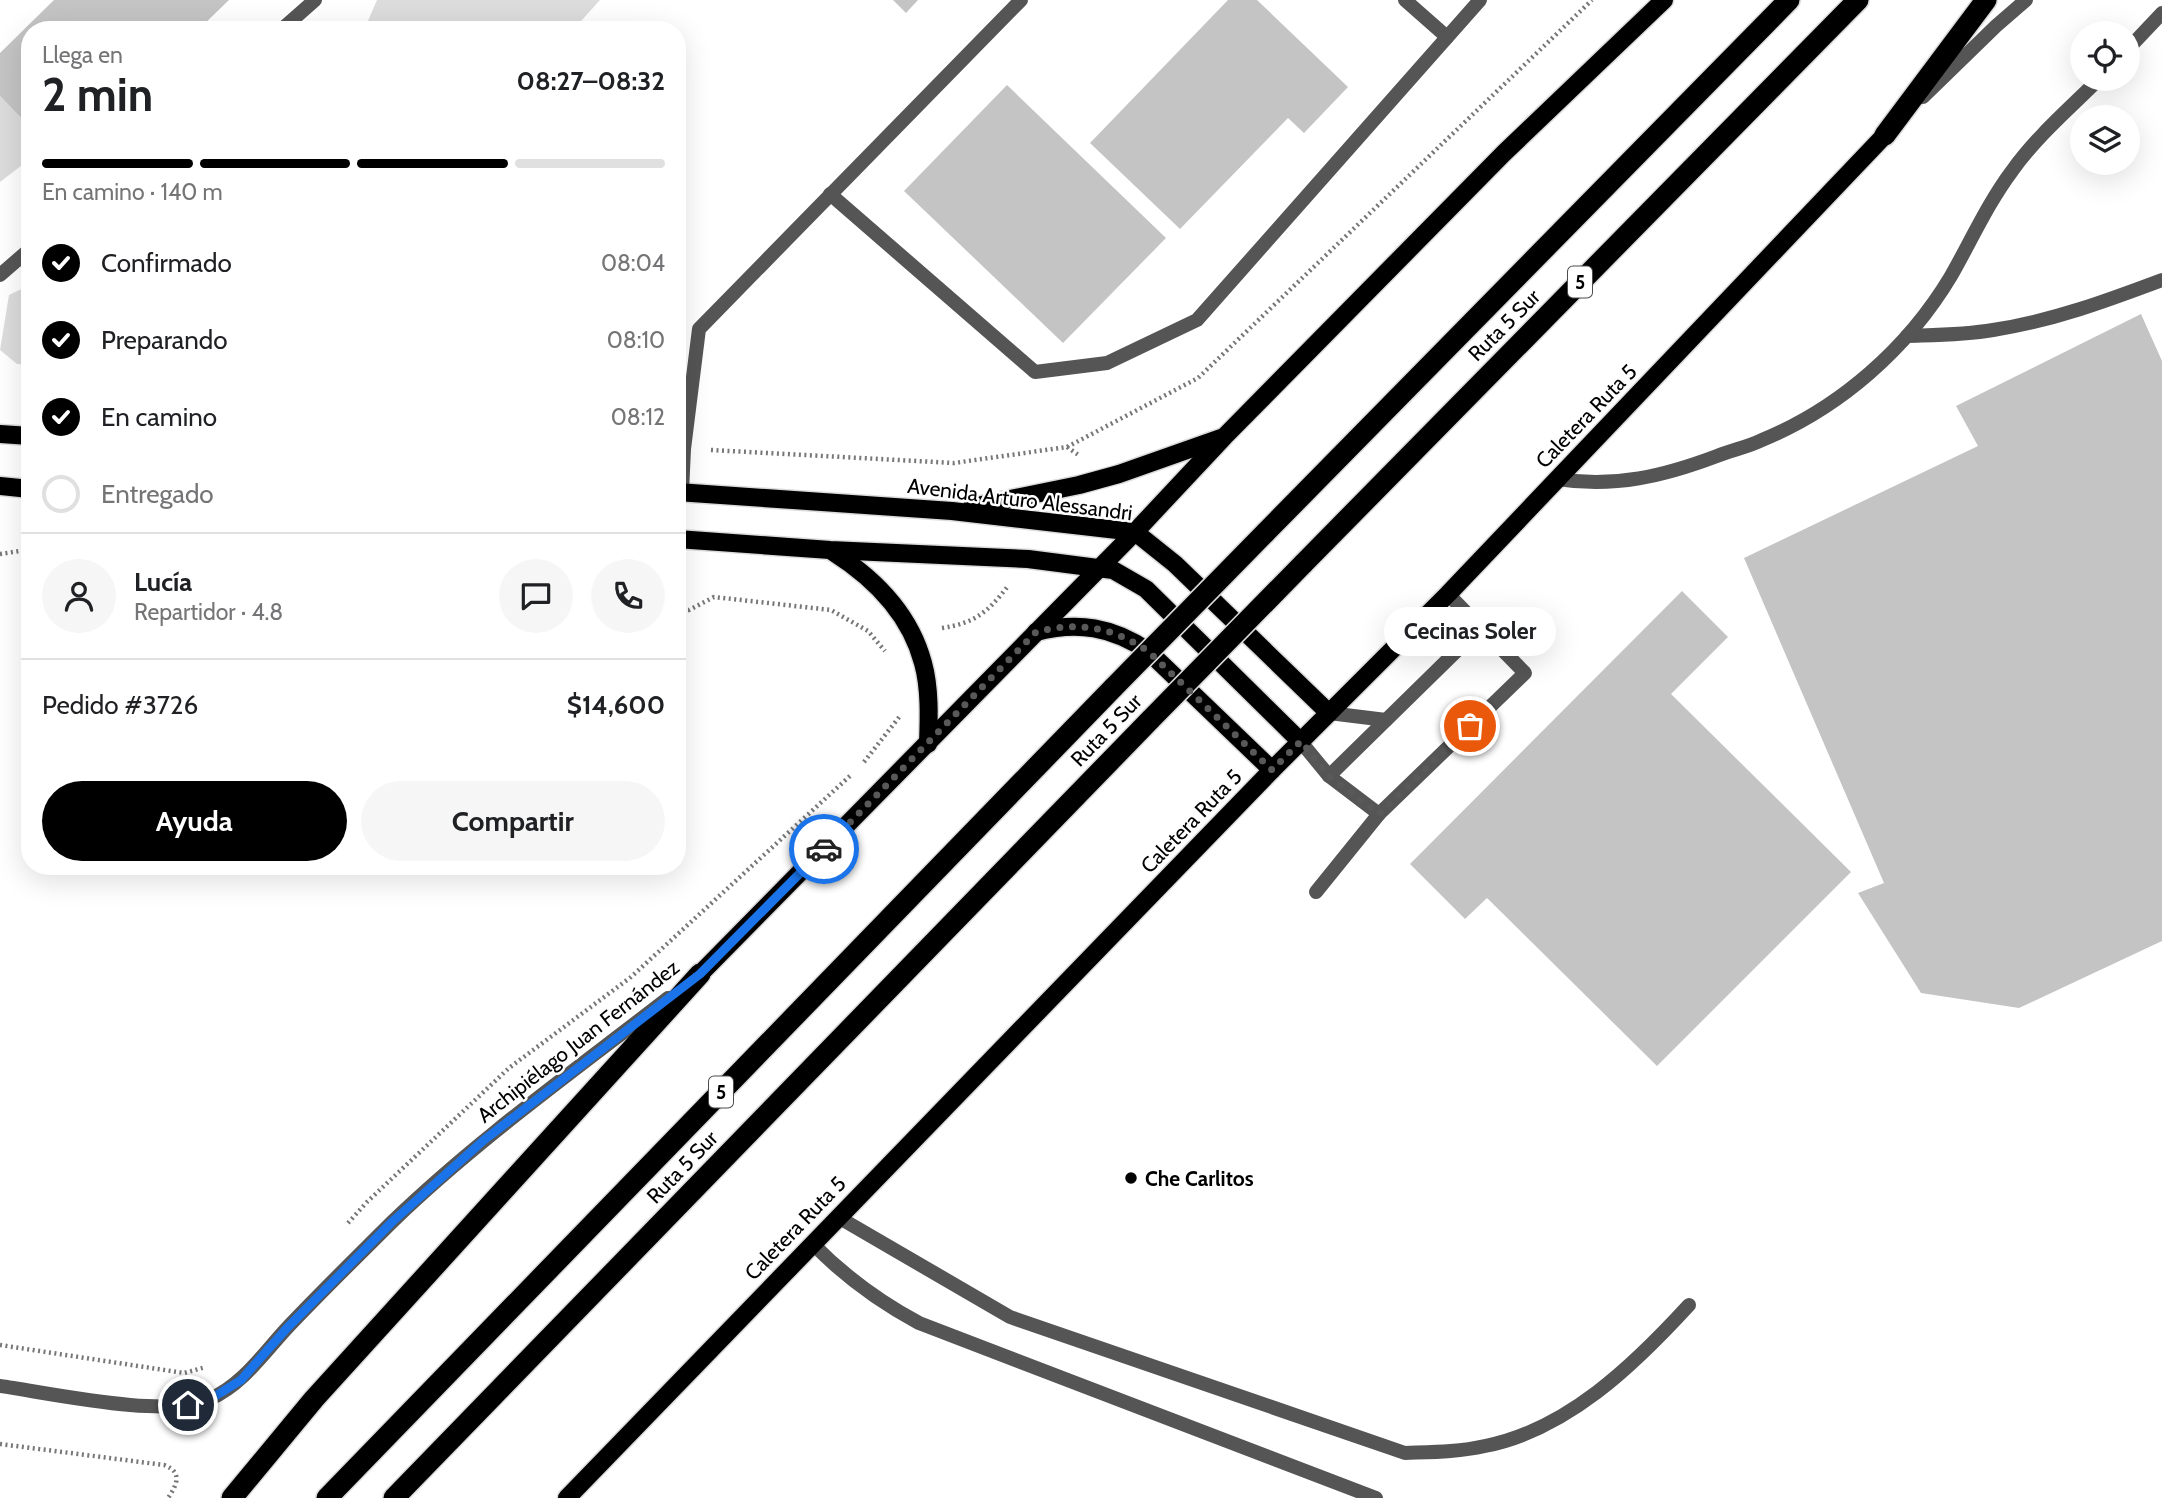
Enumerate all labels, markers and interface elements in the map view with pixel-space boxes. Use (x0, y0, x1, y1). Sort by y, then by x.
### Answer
map controls (2070, 21, 2140, 175)
button: locate (2070, 21, 2140, 91)
text: Llega en (42, 41, 123, 69)
text: 08:27–08:32 (517, 65, 665, 97)
text: 2 min (42, 67, 153, 123)
button: layers (2070, 105, 2140, 175)
text: En camino · 140 m (42, 178, 223, 206)
icon: check (42, 244, 80, 282)
text: Confirmado (101, 247, 232, 279)
text: 08:04 (601, 249, 665, 277)
road number: 5 (1568, 266, 1592, 298)
street label: Ruta 5 Sur (1463, 284, 1545, 366)
icon: check (42, 321, 80, 359)
text: Preparando (101, 324, 228, 356)
text: 08:10 (607, 326, 665, 354)
street label: Caletera Ruta 5 (1530, 359, 1642, 473)
icon: check (42, 398, 80, 436)
text: En camino (101, 401, 217, 433)
text: 08:12 (611, 403, 665, 431)
street label: Avenida Arturo Alessandri (906, 473, 1134, 525)
text: Entregado (101, 478, 214, 510)
button: person (42, 559, 116, 633)
button: chat (499, 559, 573, 633)
button: phone (591, 559, 665, 633)
text: Lucía (134, 566, 192, 598)
text: Repartidor · 4.8 (134, 598, 283, 626)
callout: Cecinas Soler (1384, 607, 1556, 656)
text: Cecinas Soler (1404, 617, 1536, 645)
street label: Ruta 5 Sur (1065, 688, 1147, 771)
text: Pedido #3726 (42, 689, 198, 721)
text: $14,600 (567, 689, 665, 721)
pin (1440, 696, 1500, 756)
icon: bag (1451, 707, 1489, 745)
street label: Caletera Ruta 5 (1135, 764, 1247, 878)
button: Ayuda (42, 781, 347, 861)
button: Compartir (361, 781, 665, 861)
courier (789, 814, 859, 884)
icon: car (805, 830, 843, 868)
street label: Archipiélago Juan Fernández (472, 954, 684, 1128)
road number: 5 (709, 1076, 733, 1108)
street label: Ruta 5 Sur (641, 1125, 723, 1208)
place label: Che Carlitos (1145, 1166, 1254, 1191)
marker: Che Carlitos (1123, 1170, 1139, 1186)
street label: Caletera Ruta 5 (739, 1171, 851, 1285)
pin (158, 1375, 218, 1435)
icon: home (169, 1386, 207, 1424)

